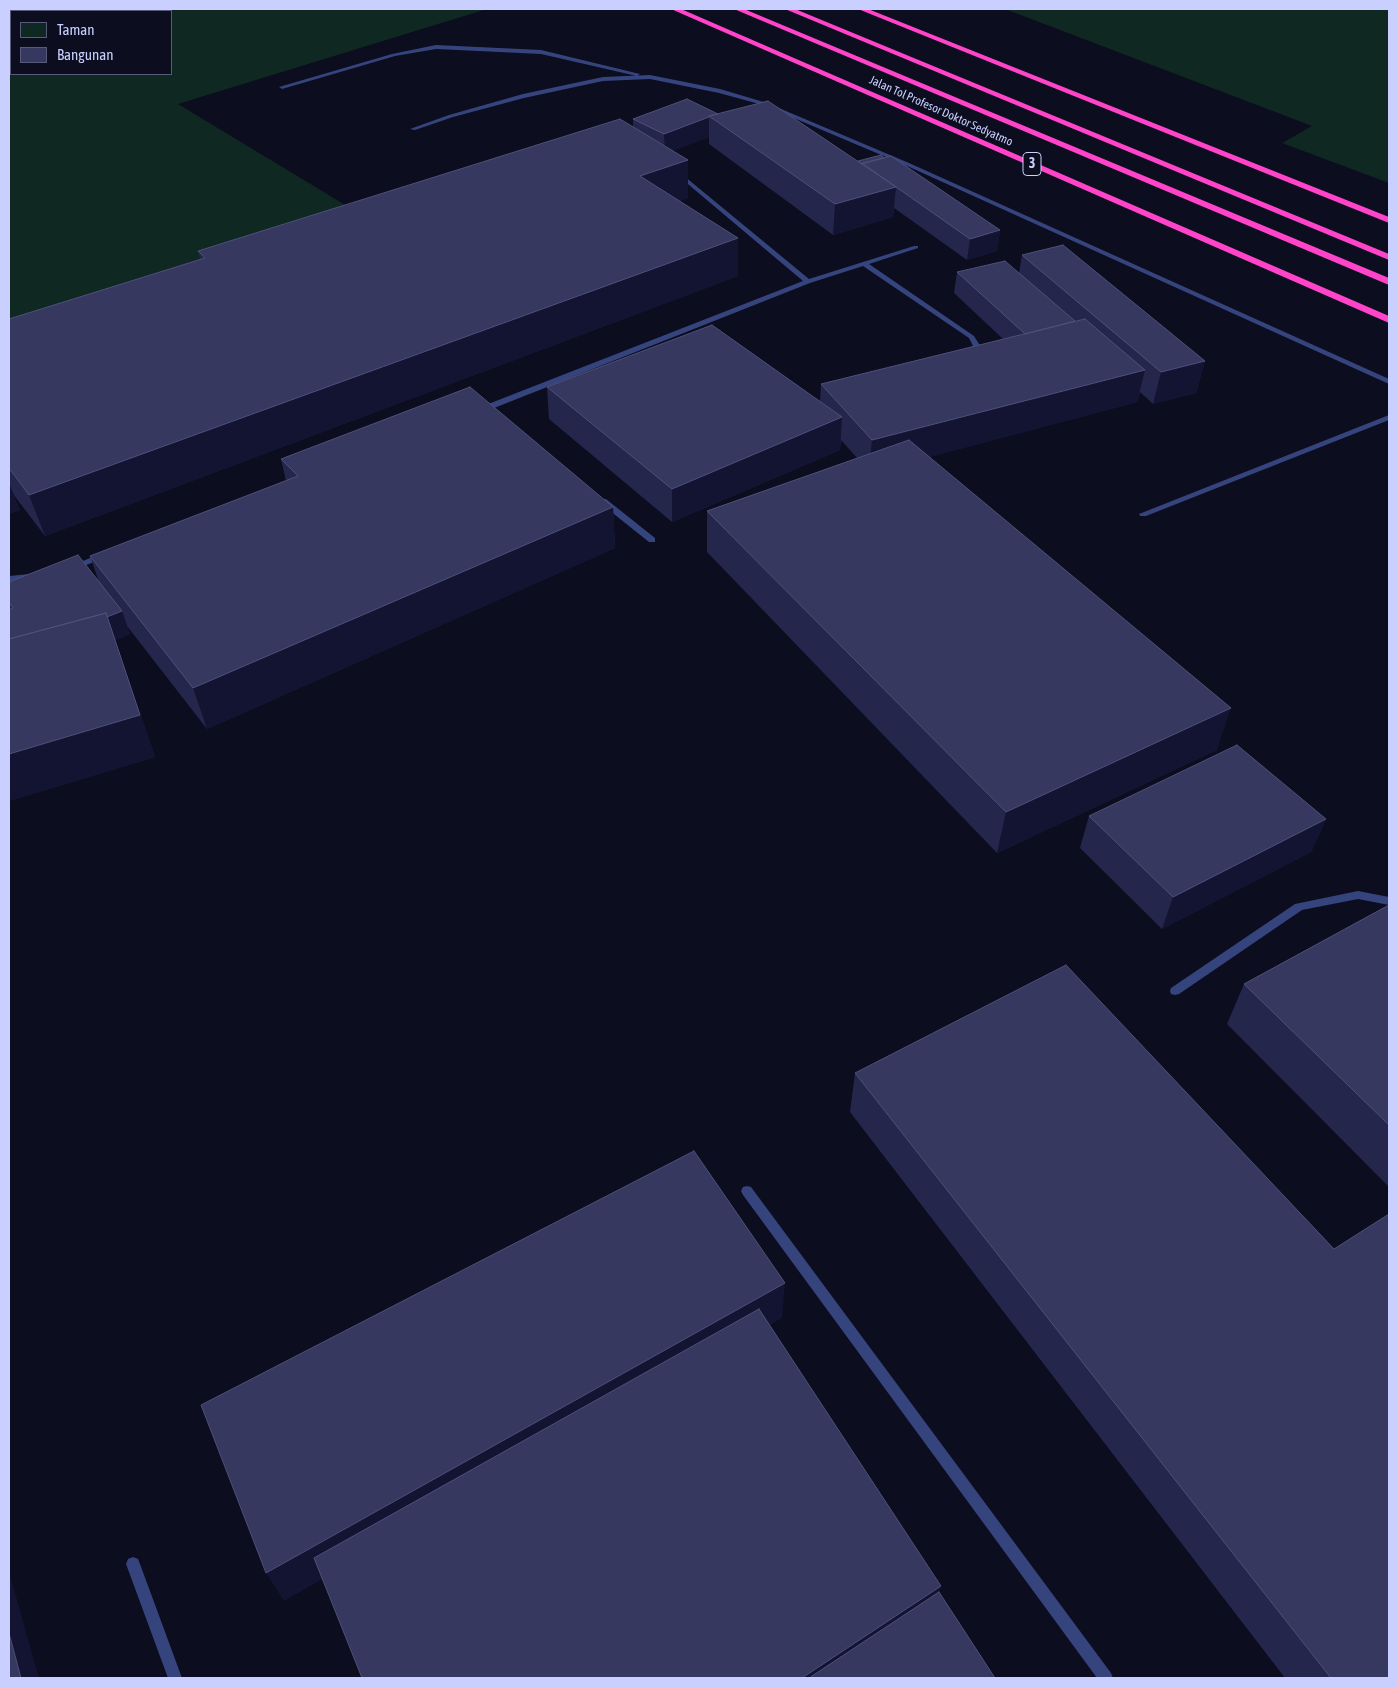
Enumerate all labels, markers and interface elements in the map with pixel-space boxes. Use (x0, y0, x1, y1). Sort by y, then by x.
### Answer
legend (10, 10, 172, 75)
text: Taman (57, 21, 95, 38)
text: Bangunan (57, 46, 114, 63)
street label: Jalan Tol Profesor Doktor Sedyatmo (867, 73, 1015, 149)
road number: 3 (1023, 152, 1041, 175)

